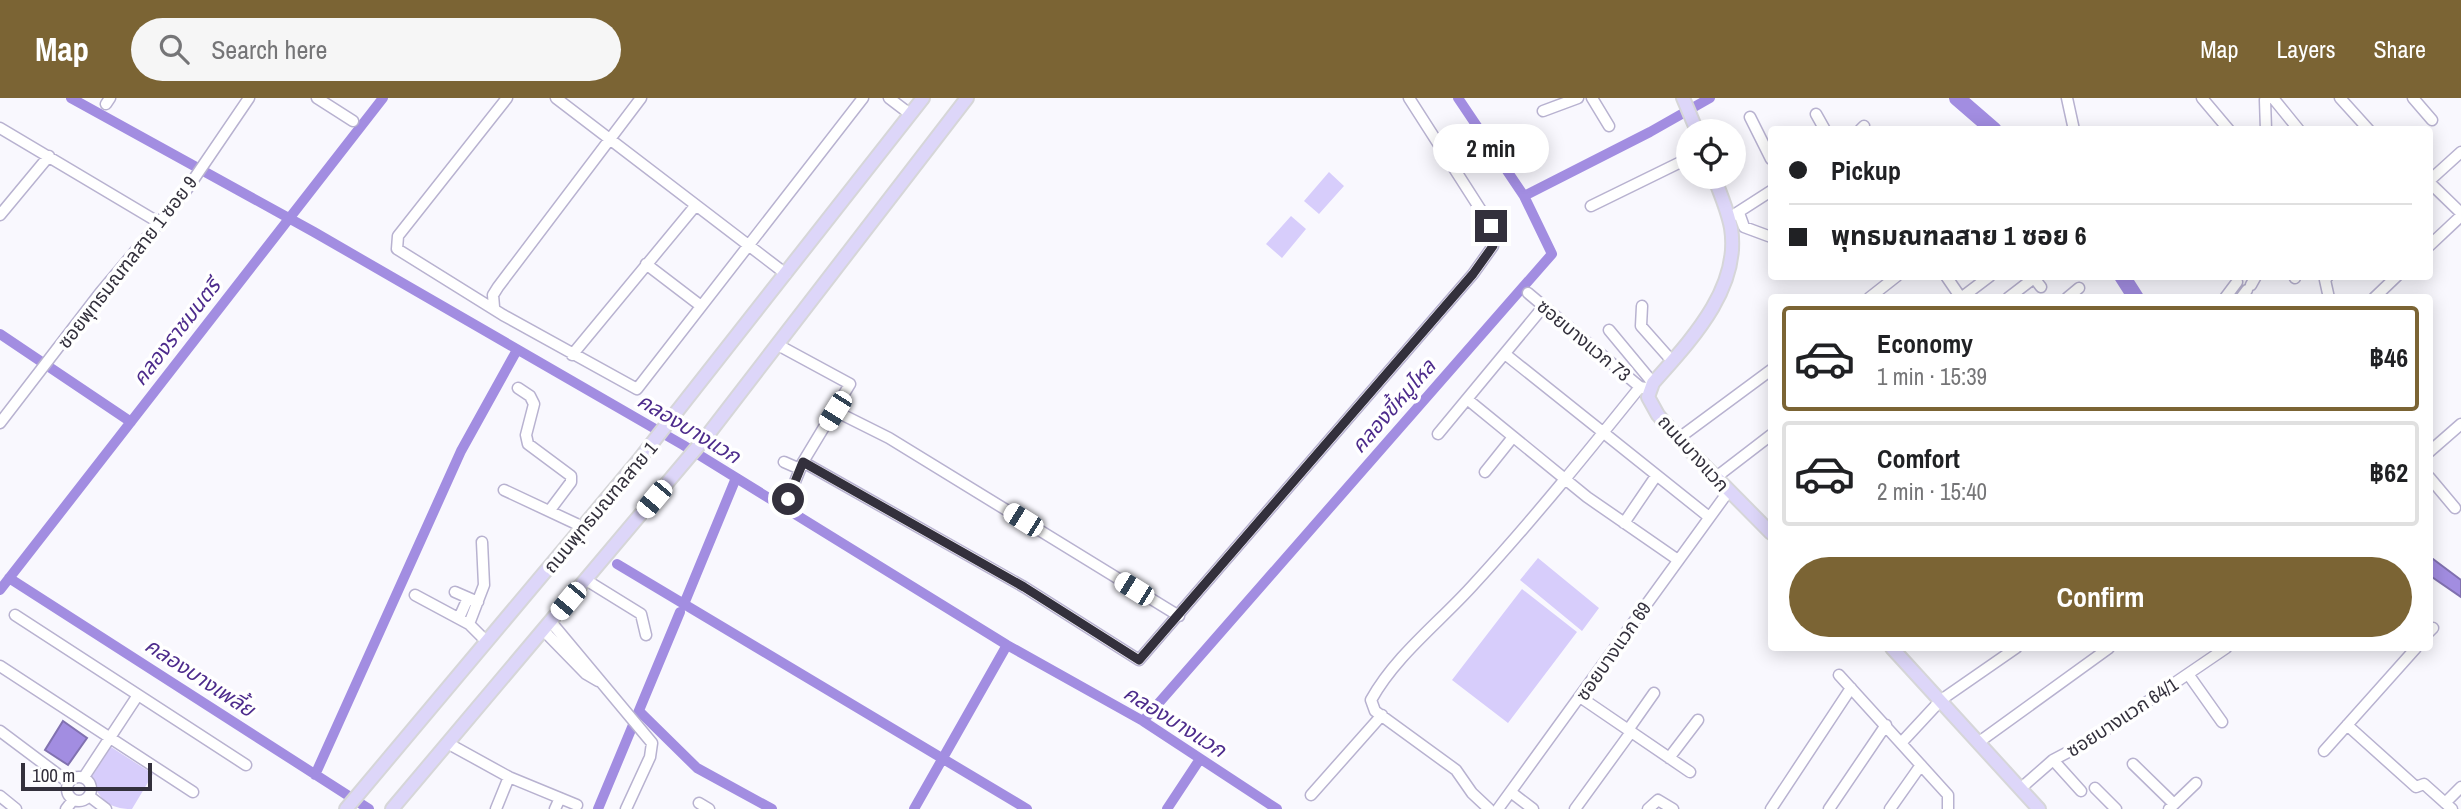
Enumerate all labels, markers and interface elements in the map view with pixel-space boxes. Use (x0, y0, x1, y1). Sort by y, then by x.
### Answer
search box (131, 18, 621, 81)
text: Map (35, 27, 89, 71)
icon: search (155, 30, 193, 68)
text: Search here (211, 32, 327, 67)
text: Map (2200, 33, 2238, 65)
text: Layers (2276, 33, 2335, 65)
text: Share (2373, 33, 2426, 65)
map controls (1676, 119, 1746, 189)
button: locate (1676, 119, 1746, 189)
callout: 2 min (1433, 124, 1549, 174)
text: 2 min (1466, 133, 1516, 164)
text: Pickup (1831, 153, 1901, 188)
street label: ซอยพุทธมณฑลสาย 1 ซอย 9 (51, 170, 203, 354)
route end (1475, 210, 1507, 242)
text: พุทธมณฑลสาย 1 ซอย 6 (1831, 218, 2087, 253)
water label: คลองราชมนตรี (125, 270, 229, 391)
street label: ซอยบางแวก 73 (1532, 293, 1636, 387)
text: Economy (1877, 326, 1973, 361)
icon: car (1793, 327, 1856, 390)
text: ฿46 (2369, 340, 2408, 375)
water label: คลองขี้หมูไหล (1344, 352, 1443, 459)
text: 1 min · 15:39 (1877, 361, 1987, 392)
water label: คลองบางแวก (632, 386, 747, 471)
car (815, 388, 856, 434)
street label: ถนนบางแวก (1652, 409, 1736, 497)
street label: ถนนพุทธมณฑลสาย 1 (537, 435, 663, 578)
text: Comfort (1877, 441, 1960, 476)
icon: car (1793, 442, 1856, 505)
text: ฿62 (2369, 455, 2408, 490)
car (633, 476, 676, 522)
text: 2 min · 15:40 (1877, 476, 1987, 507)
route start (772, 483, 804, 515)
car (1000, 500, 1047, 540)
button: Confirm (1789, 557, 2412, 637)
car (1111, 569, 1158, 609)
car (547, 578, 590, 624)
street label: ซอยบางแวก 69 (1569, 596, 1657, 706)
water label: คลองบางเพลี้ย (139, 631, 262, 724)
street label: ซอยบางแวก 64/1 (2061, 671, 2183, 763)
water label: คลองบางแวก (1118, 678, 1233, 765)
scale bar (21, 760, 152, 792)
text: 100 m (32, 762, 75, 788)

